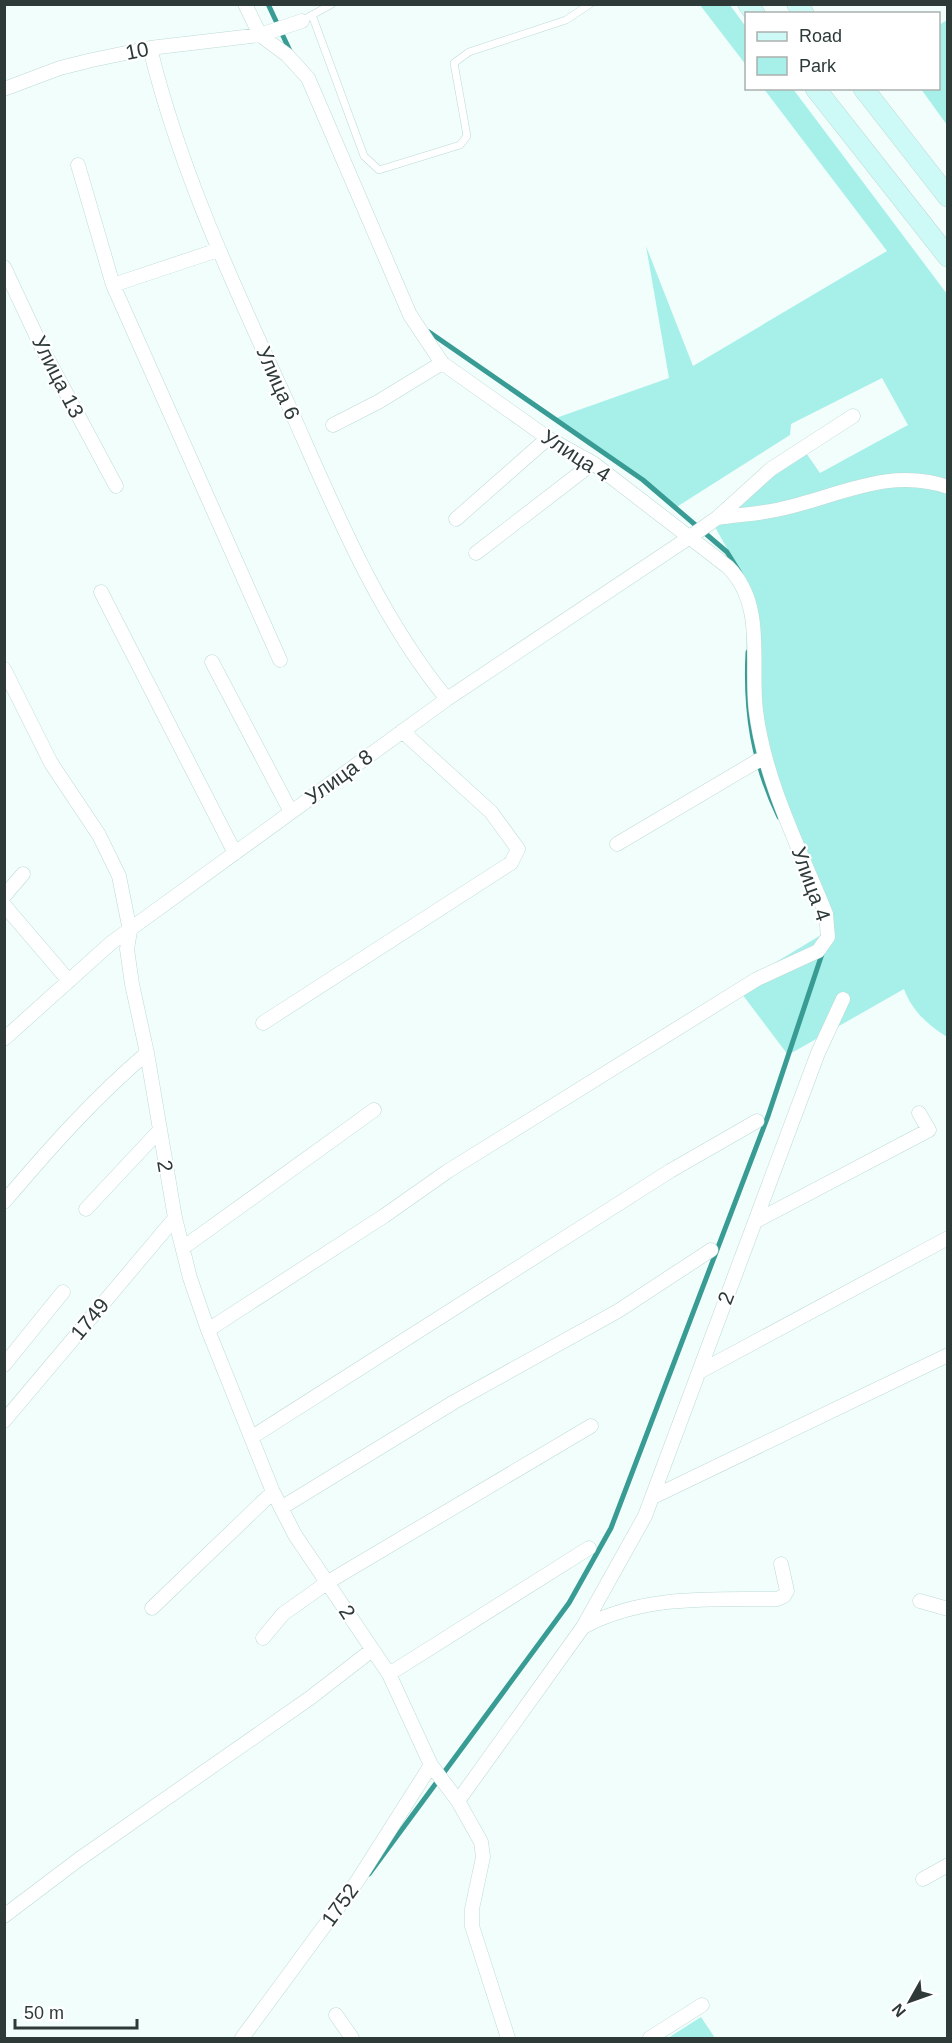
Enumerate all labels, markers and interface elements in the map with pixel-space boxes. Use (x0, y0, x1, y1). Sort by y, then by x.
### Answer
legend (745, 12, 940, 90)
text: Road (799, 26, 842, 46)
street label: 10 (123, 37, 151, 64)
text: Park (799, 56, 837, 76)
street label: Улица 13 (28, 332, 89, 422)
street label: Улица 6 (252, 343, 305, 423)
street label: Улица 4 (538, 425, 615, 486)
street label: Улица 8 (301, 745, 377, 809)
street label: Улица 4 (787, 844, 836, 924)
street label: 2 (153, 1158, 178, 1174)
street label: 2 (713, 1288, 738, 1307)
street label: 1749 (66, 1293, 113, 1344)
street label: 2 (335, 1601, 360, 1623)
street label: 1752 (317, 1879, 363, 1930)
north arrow (880, 1971, 940, 2031)
scale bar (15, 1992, 136, 2030)
text: N (889, 2000, 909, 2020)
text: 50 m (24, 2003, 64, 2023)

